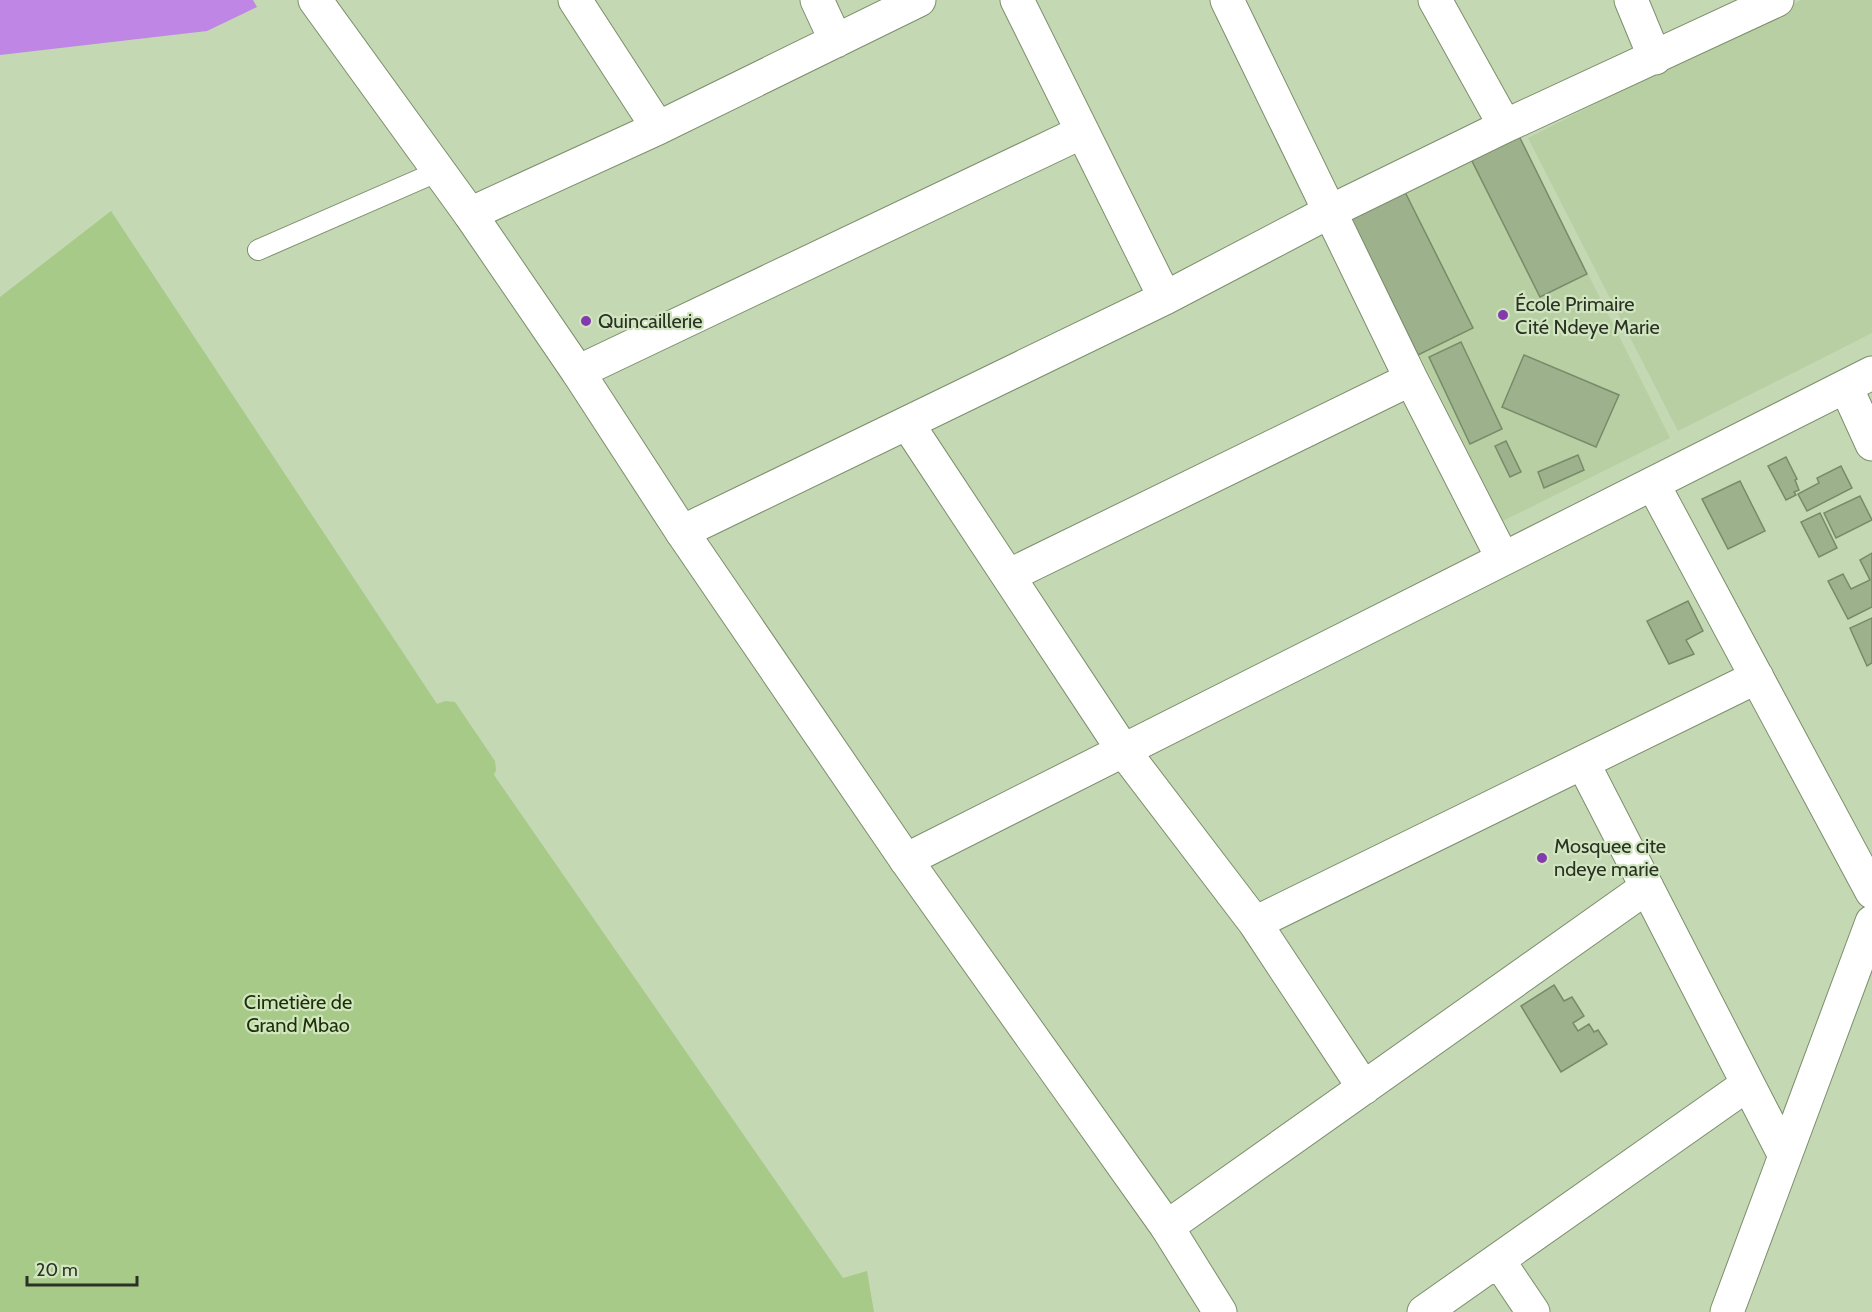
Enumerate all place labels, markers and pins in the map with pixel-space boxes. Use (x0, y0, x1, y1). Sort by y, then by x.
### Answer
place label: École Primaire Cité Ndeye Marie (1515, 292, 1660, 339)
marker: École Primaire Cité Ndeye Marie (1496, 308, 1510, 322)
place label: Quincaillerie (598, 309, 703, 333)
marker: Quincaillerie (579, 314, 593, 328)
place label: Mosquee cite ndeye marie (1554, 834, 1666, 881)
marker: Mosquee cite ndeye marie (1535, 851, 1549, 865)

